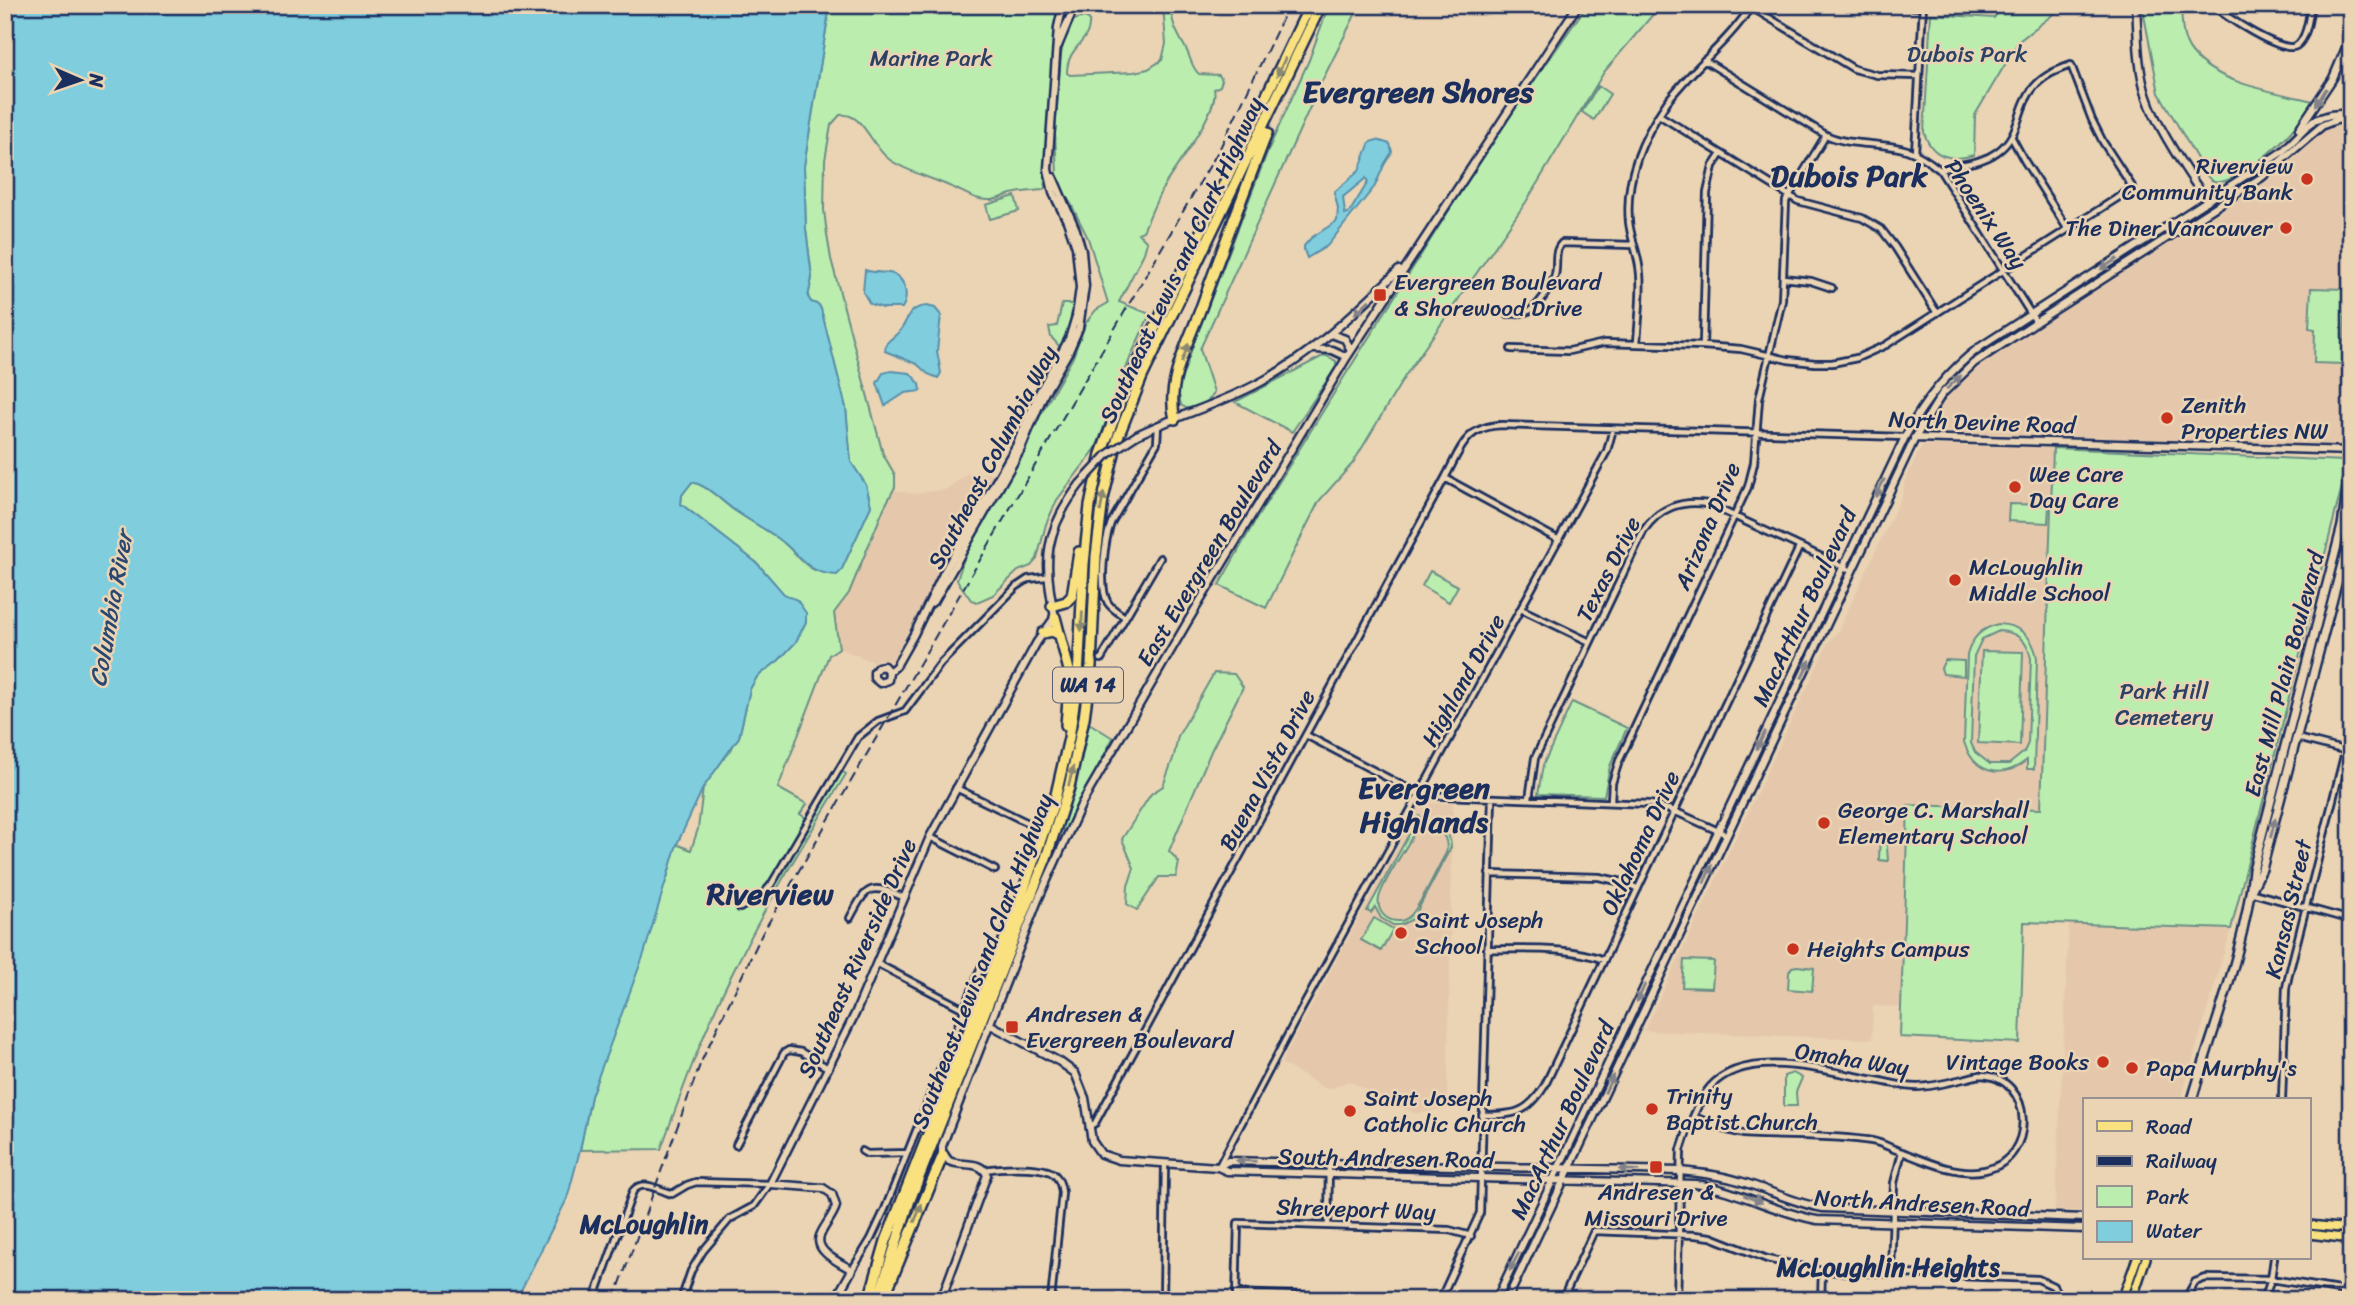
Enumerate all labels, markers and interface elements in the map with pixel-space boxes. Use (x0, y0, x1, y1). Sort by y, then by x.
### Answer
park label: Dubois Park (1907, 34, 2028, 75)
park label: Marine Park (870, 38, 993, 79)
north arrow (46, 46, 116, 116)
one-way arrow (1276, 57, 1287, 77)
district label: Evergreen Shores (1303, 65, 1535, 119)
text: N (80, 72, 113, 89)
one-way arrow (2314, 88, 2327, 107)
street label: Southeast Lewis and Clark Highway (1088, 90, 1275, 430)
place label: Riverview Community Bank (2122, 146, 2294, 213)
district label: Dubois Park (1770, 149, 1929, 203)
street label: Phoenix Way (1933, 150, 2038, 279)
marker: Riverview Community Bank (2299, 171, 2315, 187)
place label: The Diner Vancouver (2065, 208, 2274, 249)
marker: The Diner Vancouver (2278, 220, 2294, 236)
one-way arrow (2099, 257, 2118, 270)
place label: Evergreen Boulevard & Shorewood Drive (1394, 262, 1603, 329)
marker: Evergreen Boulevard & Shorewood Drive (1372, 287, 1388, 303)
one-way arrow (1354, 299, 1371, 315)
street label: Southeast Columbia Way (916, 338, 1069, 577)
one-way arrow (1180, 342, 1191, 363)
one-way arrow (1945, 375, 1962, 391)
place label: Zenith Properties NW (2181, 385, 2329, 452)
street label: North Devine Road (1888, 399, 2078, 446)
marker: Zenith Properties NW (2159, 410, 2175, 426)
street label: East Evergreen Boulevard (1125, 430, 1295, 675)
place label: Wee Care Day Care (2029, 454, 2124, 521)
street label: Arizona Drive (1662, 456, 1753, 598)
one-way arrow (1875, 478, 1886, 498)
marker: Wee Care Day Care (2007, 479, 2023, 495)
one-way arrow (1097, 491, 1108, 513)
street label: MacArthur Boulevard (1740, 499, 1869, 714)
street label: Texas Drive (1564, 509, 1653, 630)
water label: Columbia River (77, 524, 146, 690)
street label: East Mill Plain Boulevard (2232, 545, 2337, 801)
place label: McLoughlin Middle School (1969, 547, 2111, 614)
marker: McLoughlin Middle School (1947, 572, 1963, 588)
street label: Highland Drive (1410, 606, 1517, 754)
one-way arrow (1076, 612, 1087, 634)
one-way arrow (1800, 659, 1812, 679)
road number: WA 14 (1053, 668, 1123, 702)
park label: Park Hill Cemetery (2115, 671, 2213, 738)
street label: Buena Vista Drive (1208, 682, 1327, 858)
one-way arrow (1755, 730, 1767, 750)
district label: Evergreen Highlands (1358, 761, 1491, 849)
street label: Oklahoma Drive (1589, 764, 1692, 923)
one-way arrow (1066, 765, 1077, 787)
street label: Southeast Lewis and Clark Highway (899, 787, 1066, 1135)
place label: George C. Marshall Elementary School (1838, 790, 2030, 857)
marker: George C. Marshall Elementary School (1816, 815, 1832, 831)
one-way arrow (2268, 817, 2279, 839)
street label: Southeast Riverside Drive (786, 831, 929, 1085)
street label: Kansas Street (2253, 834, 2325, 983)
one-way arrow (1703, 864, 1714, 884)
district label: Riverview (706, 867, 835, 921)
place label: Saint Joseph School (1415, 900, 1543, 967)
marker: Saint Joseph School (1393, 925, 1409, 941)
place label: Heights Campus (1807, 929, 1970, 970)
marker: Heights Campus (1785, 941, 1801, 957)
one-way arrow (1635, 983, 1646, 1003)
place label: Andresen & Evergreen Boulevard (1025, 994, 1235, 1061)
street label: MacArthur Boulevard (1498, 1012, 1627, 1227)
marker: Andresen & Evergreen Boulevard (1004, 1019, 1020, 1035)
street label: Omaha Way (1792, 1030, 1912, 1089)
place label: Vintage Books (1946, 1042, 2089, 1083)
place label: Papa Murphy's (2146, 1048, 2297, 1089)
marker: Vintage Books (2095, 1054, 2111, 1070)
marker: Papa Murphy's (2124, 1060, 2140, 1076)
one-way arrow (1603, 1074, 1615, 1094)
place label: Trinity Baptist Church (1666, 1076, 1818, 1143)
place label: Saint Joseph Catholic Church (1364, 1078, 1526, 1145)
legend (2083, 1098, 2310, 1260)
marker: Trinity Baptist Church (1644, 1101, 1660, 1117)
marker: Saint Joseph Catholic Church (1342, 1103, 1358, 1119)
text: Road (2146, 1108, 2193, 1146)
street label: South Andresen Road (1278, 1136, 1496, 1181)
text: Railway (2146, 1142, 2217, 1180)
one-way arrow (1235, 1156, 1257, 1167)
marker: Andresen & Missouri Drive (1648, 1159, 1664, 1175)
one-way arrow (1618, 1164, 1640, 1176)
place label: Andresen & Missouri Drive (1584, 1172, 1728, 1239)
street label: North Andresen Road (1813, 1177, 2033, 1230)
text: Park (2146, 1178, 2189, 1216)
street label: Shreveport Way (1275, 1186, 1437, 1233)
one-way arrow (1742, 1194, 1763, 1205)
district label: McLoughlin (579, 1201, 708, 1247)
one-way arrow (912, 1203, 923, 1224)
text: Water (2146, 1212, 2203, 1250)
district label: McLoughlin Heights (1775, 1244, 2001, 1290)
one-way arrow (1508, 1252, 1520, 1272)

